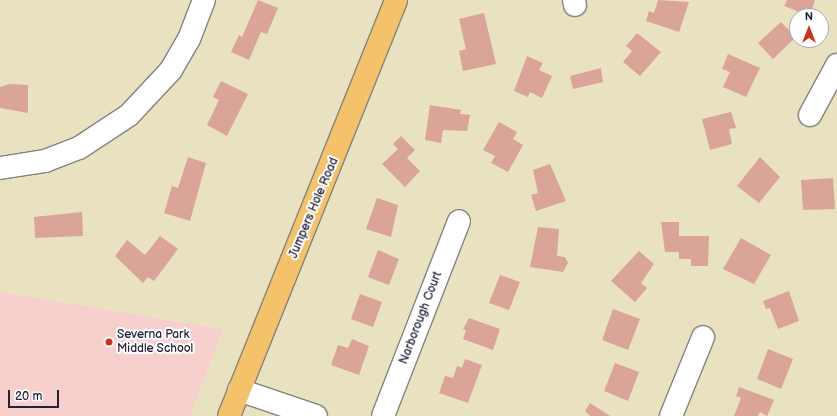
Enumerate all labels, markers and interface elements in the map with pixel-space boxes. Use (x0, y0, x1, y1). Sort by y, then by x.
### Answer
north arrow (789, 8, 829, 48)
text: N (805, 10, 813, 23)
street label: Jumpers Hole Road (286, 155, 342, 261)
street label: Narborough Court (397, 270, 445, 366)
place label: Severna Park Middle School (117, 328, 193, 356)
marker: Severna Park Middle School (104, 337, 114, 347)
scale bar (10, 382, 61, 408)
text: 20 m (15, 389, 42, 404)

